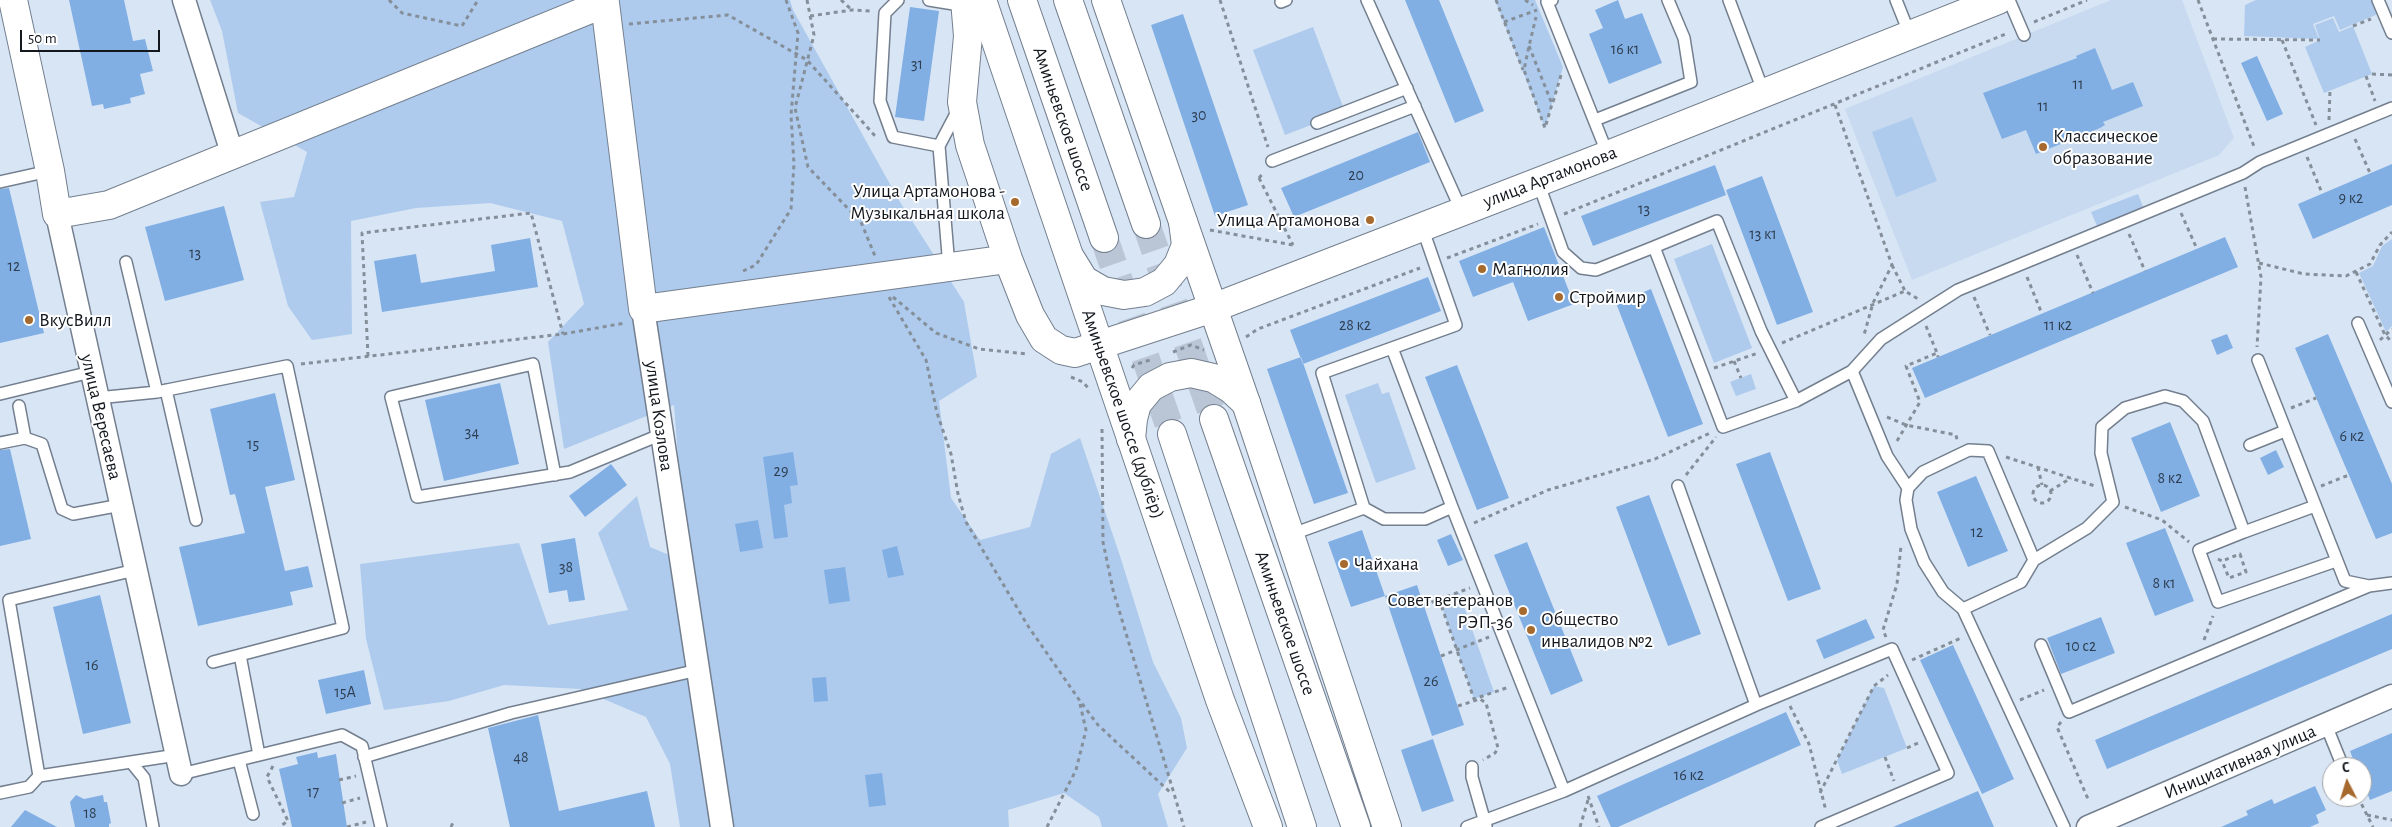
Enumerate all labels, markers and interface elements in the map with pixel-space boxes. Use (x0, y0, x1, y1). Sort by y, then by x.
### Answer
scale bar (22, 20, 162, 52)
text: 50 m (28, 31, 57, 46)
house number: 16 к1 (1611, 39, 1639, 59)
street label: Аминьевское шоссе (1028, 44, 1098, 194)
house number: 31 (911, 54, 923, 74)
house number: 11 (2072, 74, 2084, 94)
house number: 11 (2037, 96, 2049, 116)
house number: 30 (1191, 105, 1207, 125)
place label: Классическое образование (2053, 125, 2158, 169)
street label: улица Артамонова (1480, 141, 1620, 213)
marker: Классическое образование (2037, 141, 2049, 153)
house number: 20 (1348, 165, 1364, 185)
place label: Улица Артамонова - Музыкальная школа (850, 180, 1005, 224)
house number: 9 к2 (2339, 188, 2363, 208)
marker: Улица Артамонова - Музыкальная школа (1009, 196, 1021, 208)
house number: 13 (1638, 199, 1650, 219)
place label: Улица Артамонова (1217, 209, 1360, 231)
marker: Улица Артамонова (1364, 214, 1376, 226)
house number: 13 к1 (1749, 224, 1777, 244)
house number: 13 (189, 243, 201, 263)
house number: 12 (8, 256, 20, 276)
place label: Магнолия (1492, 258, 1569, 280)
marker: Магнолия (1476, 263, 1488, 275)
place label: Строймир (1569, 286, 1646, 308)
marker: Строймир (1553, 291, 1565, 303)
street label: Аминьевское шоссе (дублёр) (1076, 306, 1170, 522)
place label: ВкусВилл (39, 309, 112, 331)
marker: ВкусВилл (23, 314, 35, 326)
house number: 28 к2 (1339, 315, 1371, 335)
house number: 11 к2 (2044, 315, 2072, 335)
street label: улица Вересаева (75, 352, 127, 482)
street label: улица Козлова (640, 359, 678, 473)
house number: 34 (465, 422, 479, 442)
house number: 6 к2 (2340, 426, 2364, 446)
house number: 15 (247, 434, 259, 454)
house number: 29 (774, 461, 788, 481)
house number: 8 к2 (2158, 468, 2182, 488)
house number: 12 (1971, 522, 1983, 542)
street label: Аминьевское шоссе (1250, 548, 1320, 698)
place label: Чайхана (1354, 553, 1419, 575)
house number: 38 (559, 557, 573, 577)
marker: Чайхана (1338, 558, 1350, 570)
house number: 8 к1 (2152, 573, 2176, 593)
place label: Совет ветеранов РЭП-36 (1387, 589, 1513, 633)
marker: Совет ветеранов РЭП-36 (1517, 605, 1529, 617)
place label: Общество инвалидов №2 (1541, 608, 1653, 652)
marker: Общество инвалидов №2 (1525, 624, 1537, 636)
house number: 10 с2 (2066, 636, 2096, 656)
house number: 16 (85, 655, 99, 675)
house number: 26 (1424, 671, 1438, 691)
house number: 15А (334, 682, 356, 702)
street label: Инициативная улица (2161, 720, 2319, 804)
house number: 48 (513, 747, 529, 767)
north arrow (2322, 757, 2372, 807)
text: С (2341, 761, 2350, 775)
house number: 16 к2 (1674, 765, 1704, 785)
house number: 17 (307, 782, 319, 802)
house number: 18 (83, 803, 97, 823)

